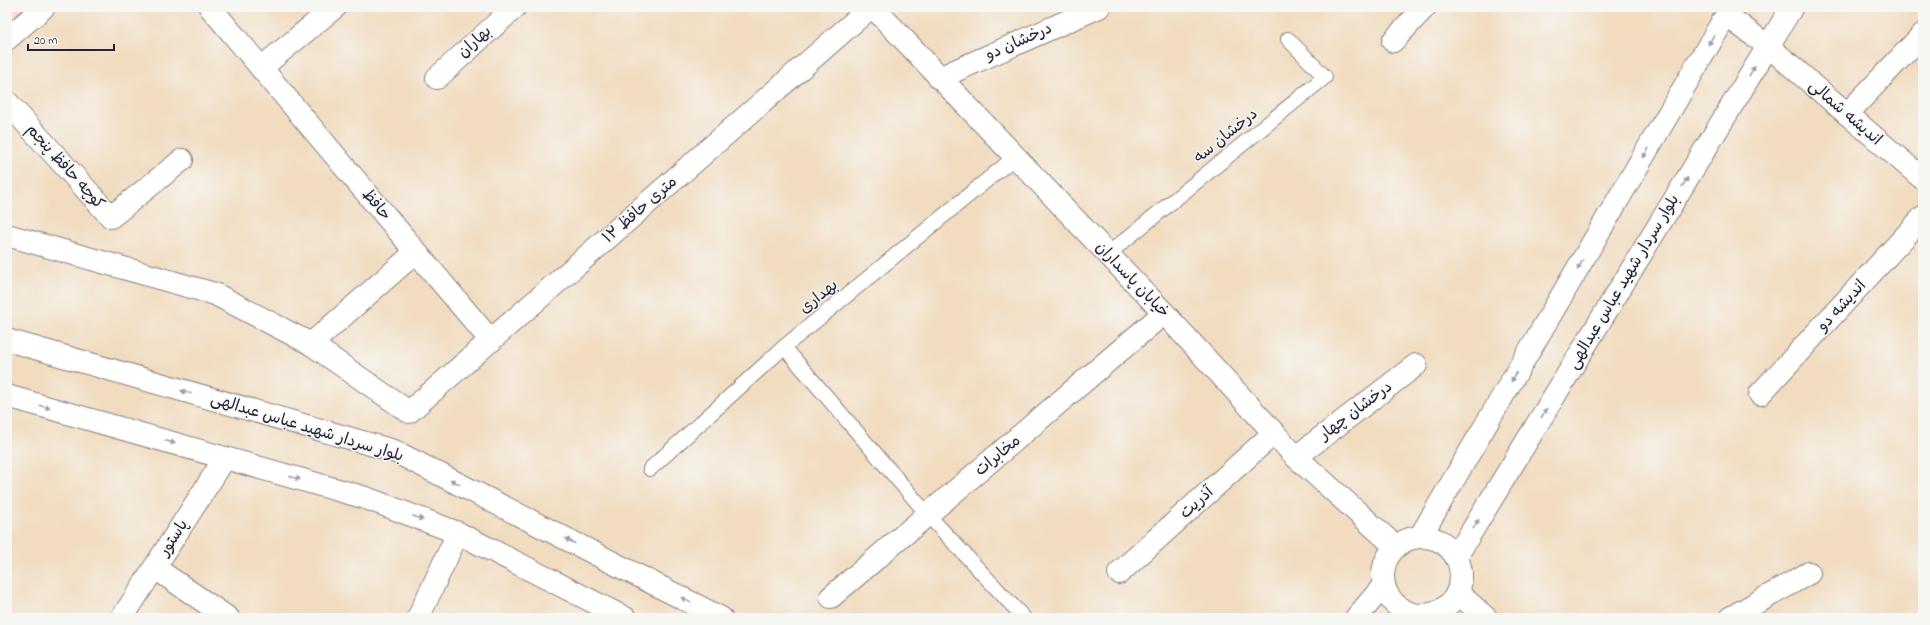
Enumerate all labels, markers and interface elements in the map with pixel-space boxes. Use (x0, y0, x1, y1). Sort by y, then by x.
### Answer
street label: درخشان دو (980, 17, 1056, 68)
street label: بهاران (453, 20, 497, 64)
scale bar (28, 26, 114, 52)
text: 20 m (34, 32, 57, 50)
one-way arrow (1708, 35, 1715, 46)
one-way arrow (1749, 65, 1756, 77)
street label: اندیشه شمالی (1803, 74, 1887, 152)
street label: درخشان سه (1189, 103, 1263, 169)
street label: کوچه حافظ پنجم (20, 119, 110, 215)
one-way arrow (1642, 147, 1649, 159)
street label: ۱۲ متری حافظ (597, 171, 683, 249)
one-way arrow (1681, 176, 1688, 188)
street label: حافظ (356, 184, 396, 226)
street label: بلوار سردار شهید عباس عبدالهی (1562, 190, 1686, 374)
street label: خیابان پاسداران (1089, 236, 1175, 324)
one-way arrow (1576, 259, 1583, 271)
street label: بهداری (794, 274, 844, 320)
street label: اندیشه دو (1810, 275, 1872, 339)
one-way arrow (1511, 371, 1518, 383)
street label: درخشان چهار (1313, 375, 1398, 448)
street label: بلوار سردار شهید عباس عبدالهی (208, 387, 406, 469)
one-way arrow (180, 389, 192, 395)
one-way arrow (39, 404, 51, 410)
one-way arrow (1540, 407, 1548, 418)
street label: مخابرات (970, 430, 1026, 482)
one-way arrow (163, 440, 176, 446)
one-way arrow (289, 475, 301, 481)
one-way arrow (449, 479, 460, 485)
street label: آذریت (1175, 480, 1220, 525)
street label: پاستور (152, 515, 195, 563)
one-way arrow (413, 516, 425, 522)
one-way arrow (1473, 518, 1480, 529)
one-way arrow (565, 538, 576, 544)
one-way arrow (680, 597, 692, 603)

